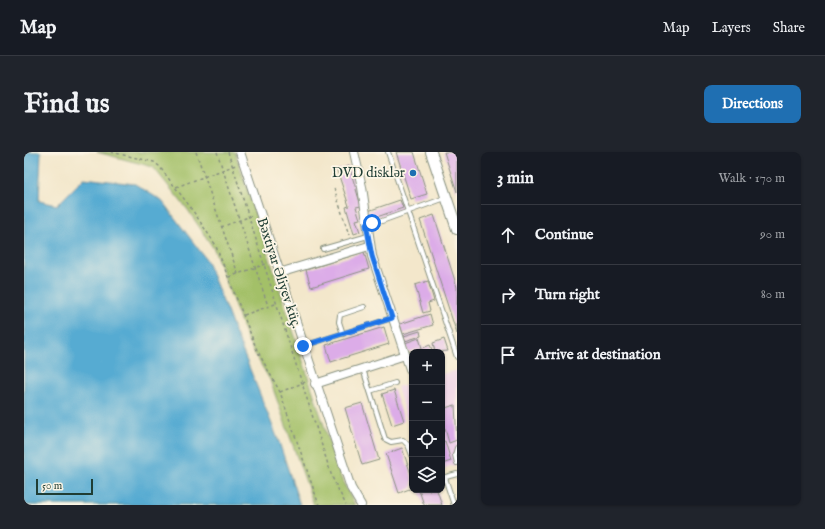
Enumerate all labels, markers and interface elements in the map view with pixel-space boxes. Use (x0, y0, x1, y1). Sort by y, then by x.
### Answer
text: Map (20, 16, 56, 40)
text: Map (663, 19, 690, 37)
text: Layers (712, 19, 751, 37)
text: Share (773, 19, 805, 37)
button: Directions (704, 85, 801, 123)
text: Find us (24, 87, 110, 122)
place label: DVD disklər (332, 164, 405, 182)
marker: DVD disklər (408, 168, 418, 178)
text: 3 min (497, 168, 534, 189)
text: Walk · 170 m (719, 170, 785, 187)
route start (363, 214, 381, 232)
street label: Bəxtiyar Əliyev küç. (253, 215, 305, 331)
icon: ahead (497, 224, 519, 246)
text: Continue (535, 225, 593, 244)
text: 90 m (760, 226, 785, 243)
icon: right (497, 284, 519, 306)
text: Turn right (535, 285, 600, 304)
text: 80 m (761, 286, 785, 303)
route end (294, 337, 312, 355)
icon: arrive (497, 344, 519, 366)
text: Arrive at destination (535, 345, 661, 364)
map controls (409, 349, 445, 493)
button: + (409, 349, 445, 385)
button: − (409, 385, 445, 421)
button: locate (409, 421, 445, 457)
button: layers (409, 457, 445, 493)
scale bar (36, 477, 93, 496)
text: 50 m (42, 479, 62, 493)

